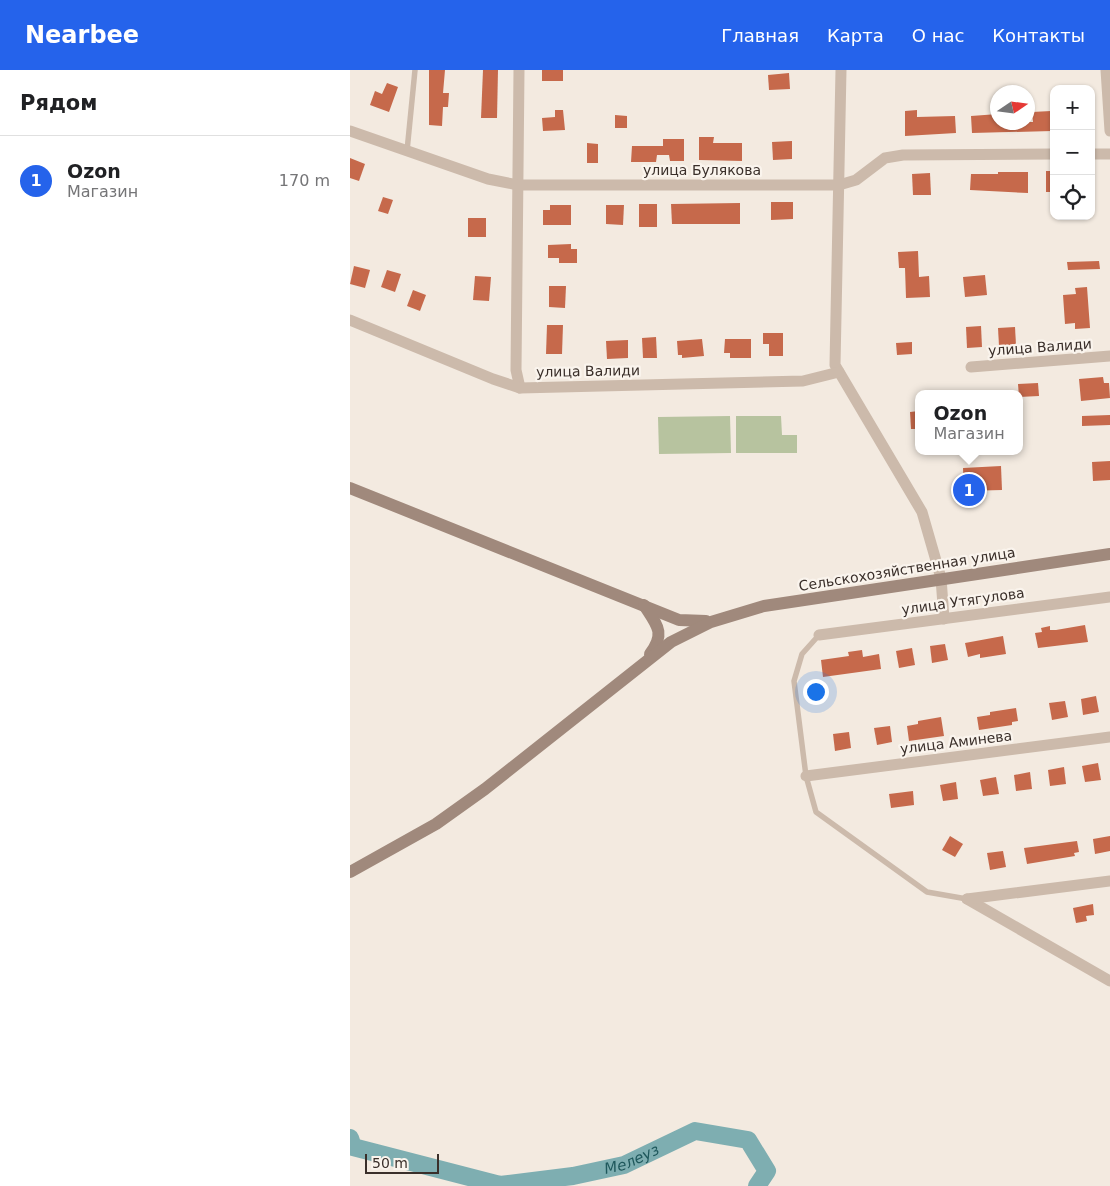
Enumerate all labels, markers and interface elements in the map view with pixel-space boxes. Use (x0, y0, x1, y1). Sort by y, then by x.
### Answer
text: Nearbee (25, 21, 139, 49)
text: Главная (721, 25, 799, 46)
text: Карта (827, 25, 884, 46)
text: О нас (912, 25, 964, 46)
text: Контакты (992, 25, 1085, 46)
north arrow (990, 85, 1035, 130)
map controls (1050, 85, 1095, 220)
button: + (1050, 85, 1095, 130)
text: Рядом (20, 91, 97, 115)
button: − (1050, 130, 1095, 175)
text: Ozon (67, 160, 121, 182)
street label: улица Булякова (643, 162, 761, 178)
text: 1 (30, 171, 42, 190)
text: 170 m (279, 171, 330, 190)
button: locate (1050, 175, 1095, 220)
text: Магазин (67, 182, 138, 201)
street label: улица Валиди (988, 335, 1092, 359)
street label: улица Валиди (536, 362, 640, 380)
popup (915, 390, 1023, 455)
text: Ozon (933, 402, 987, 424)
text: Магазин (933, 424, 1005, 443)
pin: 1 (953, 471, 985, 509)
street label: Сельскохозяйственная улица (798, 544, 1016, 594)
street label: улица Утягулова (900, 584, 1026, 618)
your location (803, 679, 829, 705)
street label: улица Аминева (899, 727, 1013, 757)
water label: Мелеуз (603, 1141, 662, 1178)
scale bar (365, 1151, 439, 1174)
text: 50 m (372, 1155, 408, 1171)

